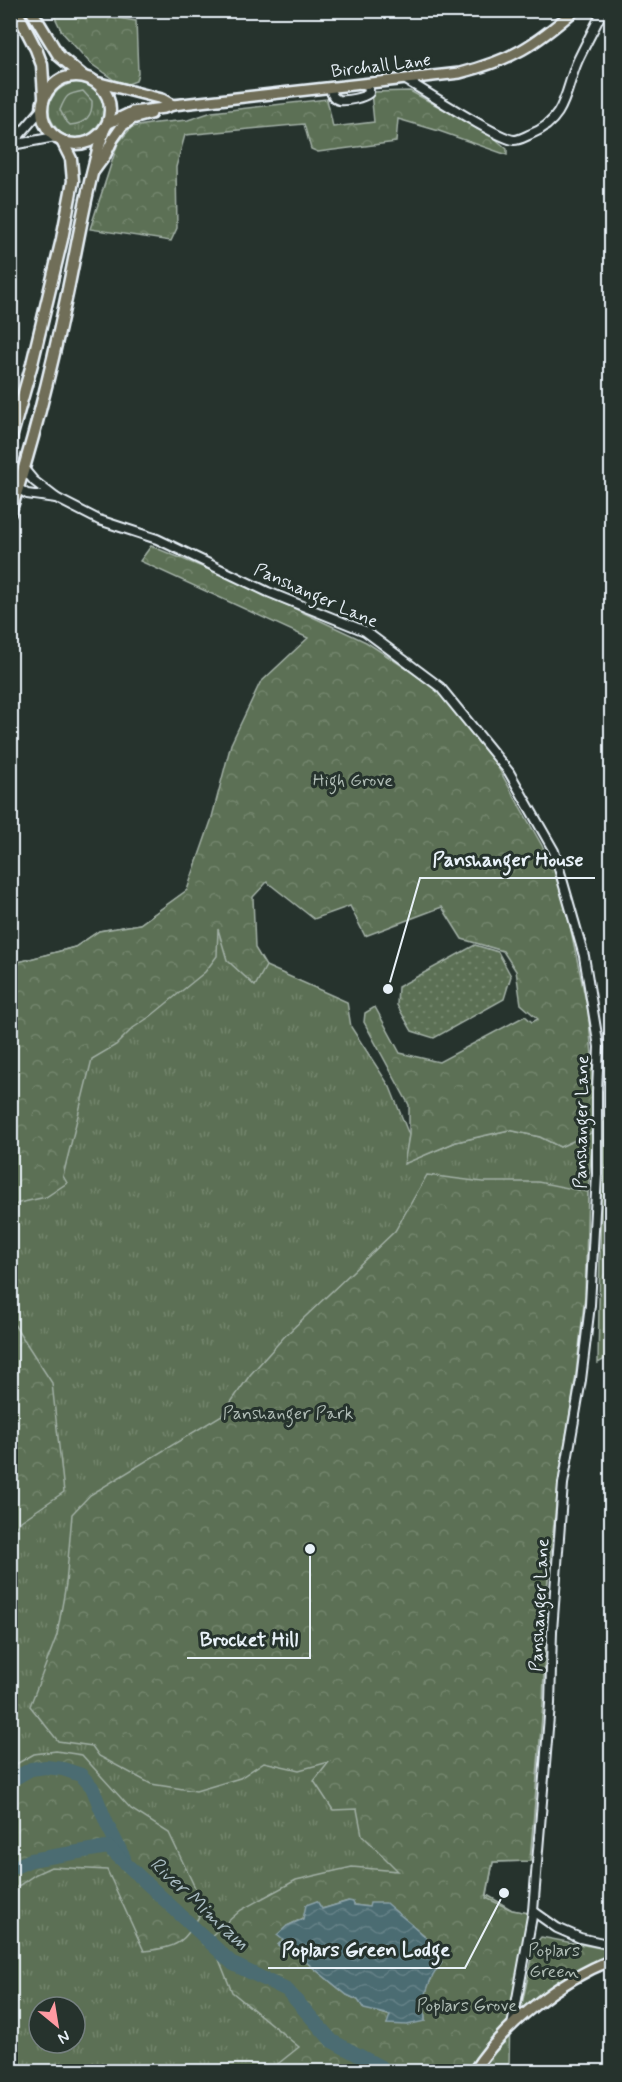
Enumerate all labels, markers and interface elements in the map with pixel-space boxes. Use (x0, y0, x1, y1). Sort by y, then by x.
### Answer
street label: Birchall Lane (330, 48, 432, 84)
street label: Panshanger Lane (249, 558, 382, 636)
park label: High Grove (313, 769, 393, 795)
callout: Panshanger House (420, 840, 595, 878)
text: Panshanger House (432, 847, 584, 876)
street label: Panshanger Lane (569, 1055, 597, 1189)
park label: Panshanger Park (223, 1402, 353, 1428)
street label: Panshanger Lane (525, 1538, 557, 1672)
callout: Brocket Hill (187, 1620, 310, 1658)
text: Brocket Hill (200, 1627, 298, 1654)
water label: River Mimram (144, 1851, 254, 1957)
callout: Poplars Green Lodge (268, 1930, 465, 1968)
text: Poplars Green Lodge (282, 1937, 450, 1966)
park label: Poplars Green (528, 1939, 580, 1984)
park label: Poplars Grove (417, 1994, 517, 2018)
north arrow (27, 1995, 87, 2055)
text: N (54, 2025, 74, 2048)

